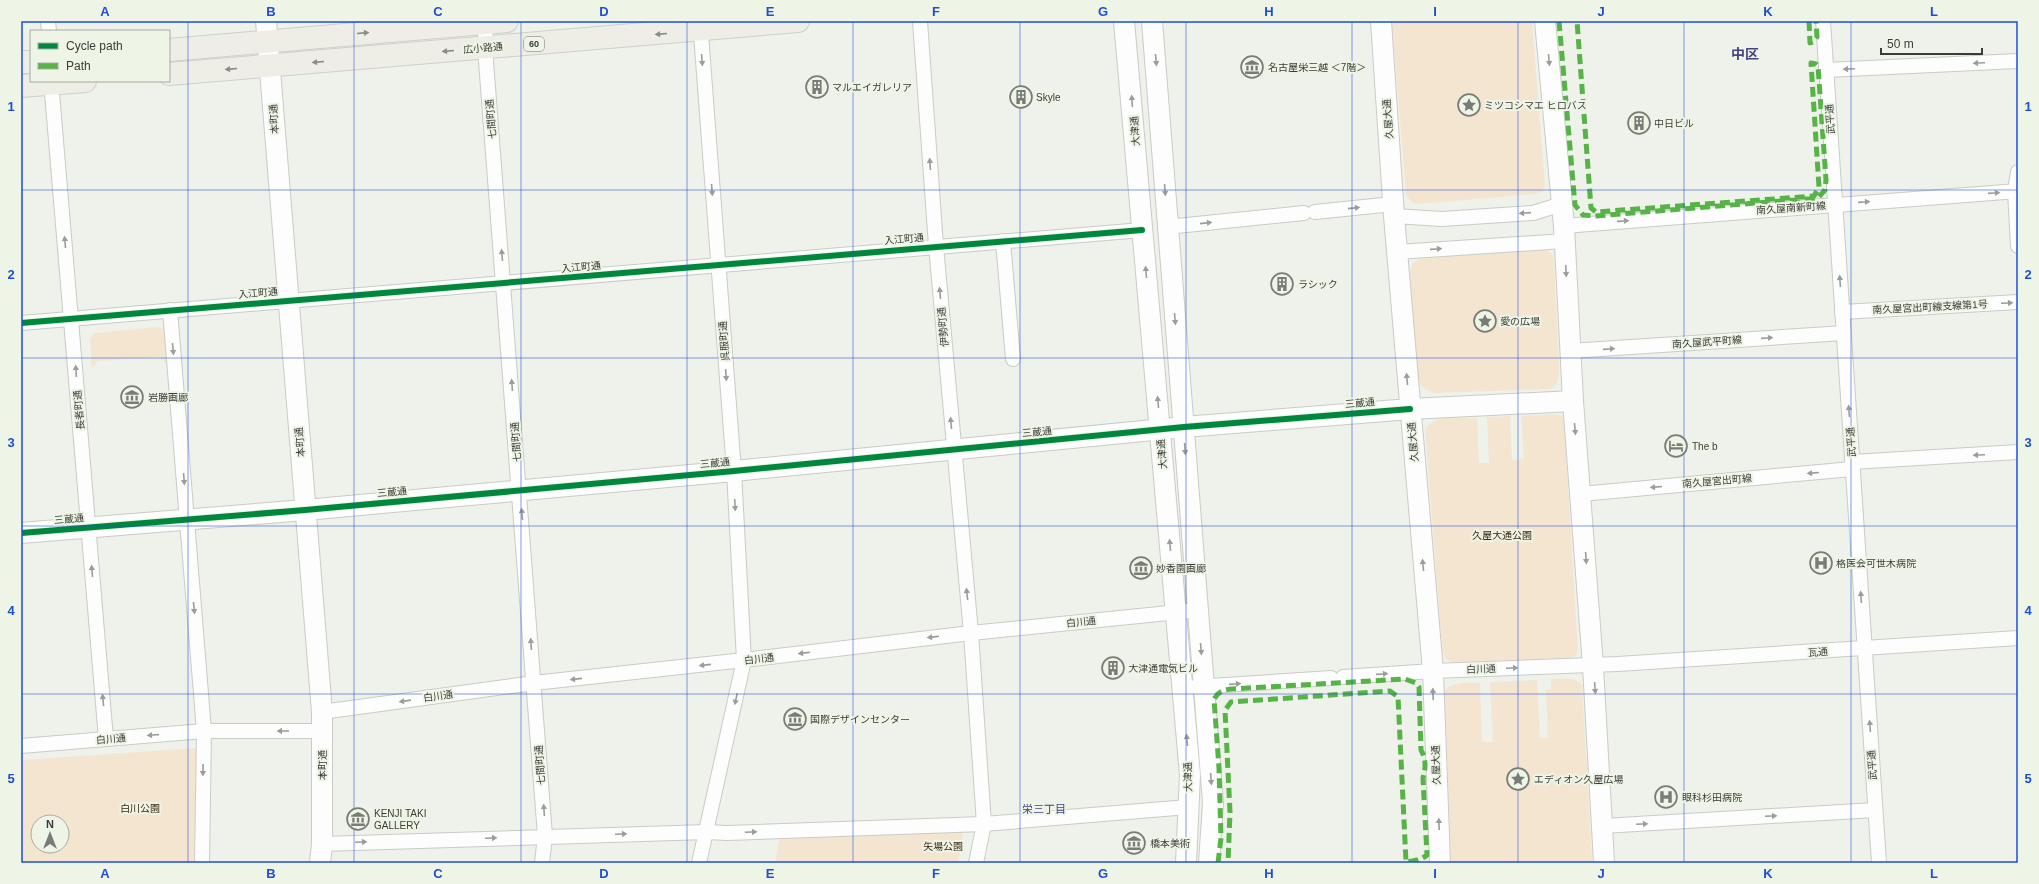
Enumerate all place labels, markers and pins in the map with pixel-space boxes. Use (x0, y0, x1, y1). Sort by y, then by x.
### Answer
museum icon: 名古屋栄三越 ＜7階＞ (1239, 54, 1265, 80)
place label: 名古屋栄三越 ＜7階＞ (1268, 62, 1366, 73)
building icon: マルエイガレリア (804, 74, 830, 100)
place label: マルエイガレリア (832, 82, 912, 93)
building icon: Skyle (1008, 84, 1034, 110)
place label: Skyle (1036, 92, 1061, 103)
place icon: ミツコシマエ ヒロバス (1456, 92, 1482, 118)
place label: ミツコシマエ ヒロバス (1484, 100, 1587, 111)
building icon: 中日ビル (1626, 110, 1652, 136)
place label: 中日ビル (1654, 118, 1694, 129)
building icon: ラシック (1269, 271, 1295, 297)
place label: ラシック (1298, 279, 1338, 290)
place icon: 愛の広場 (1472, 308, 1498, 334)
place label: 愛の広場 (1500, 316, 1540, 327)
museum icon: 岩勝画廊 (119, 384, 145, 410)
place label: 岩勝画廊 (148, 392, 188, 403)
hotel icon: The b (1663, 433, 1689, 459)
place label: The b (1692, 441, 1718, 452)
hospital icon: 格医会可世木病院 (1808, 550, 1834, 576)
museum icon: 妙香園画廊 (1128, 555, 1154, 581)
place label: 格医会可世木病院 (1836, 558, 1916, 569)
place label: 妙香園画廊 (1156, 563, 1206, 574)
building icon: 大津通電気ビル (1100, 655, 1126, 681)
place label: 大津通電気ビル (1128, 663, 1198, 674)
museum icon: 国際デザインセンター (782, 706, 808, 732)
place label: 国際デザインセンター (810, 714, 910, 725)
place icon: エディオン久屋広場 (1505, 766, 1531, 792)
place label: エディオン久屋広場 (1534, 774, 1623, 785)
hospital icon: 眼科杉田病院 (1653, 784, 1679, 810)
place label: 眼科杉田病院 (1682, 792, 1742, 803)
museum icon: KENJI TAKI GALLERY (345, 806, 371, 832)
place label: KENJI TAKI GALLERY (374, 808, 426, 831)
museum icon: 橋本美術 (1121, 830, 1147, 856)
place label: 橋本美術 (1150, 838, 1190, 849)

